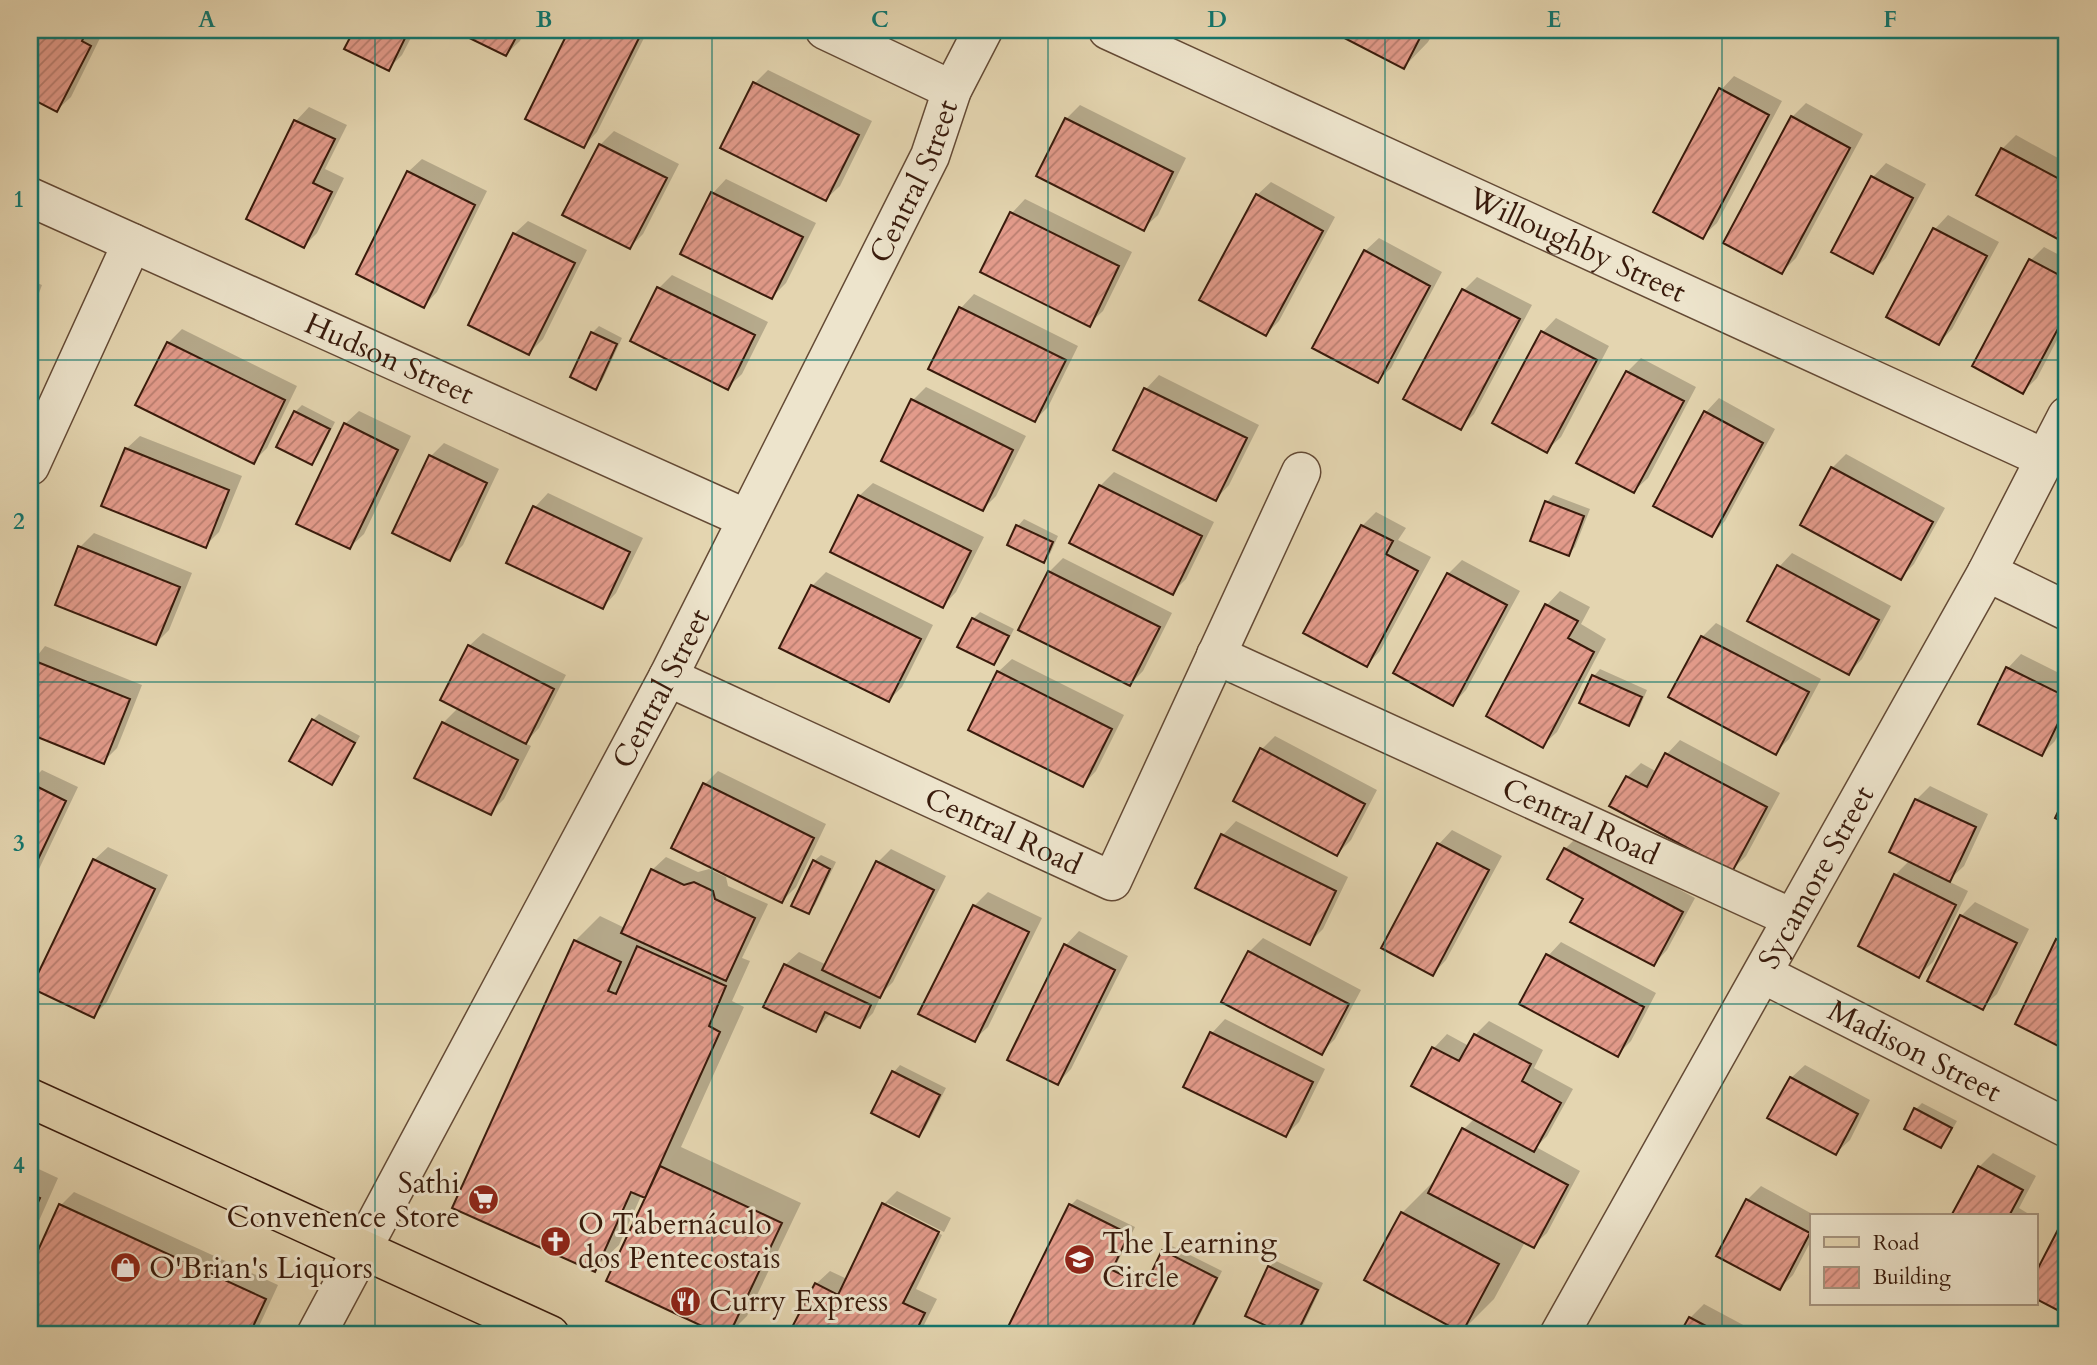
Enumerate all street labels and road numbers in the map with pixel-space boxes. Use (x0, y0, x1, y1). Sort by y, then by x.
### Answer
street label: Central Street (860, 94, 968, 270)
street label: Willoughby Street (1461, 177, 1693, 313)
street label: Hudson Street (298, 303, 481, 415)
street label: Central Street (603, 601, 720, 776)
street label: Central Road (1495, 768, 1666, 876)
street label: Central Road (918, 778, 1088, 885)
street label: Sycamore Street (1749, 778, 1884, 976)
street label: Madison Street (1821, 990, 2009, 1113)

